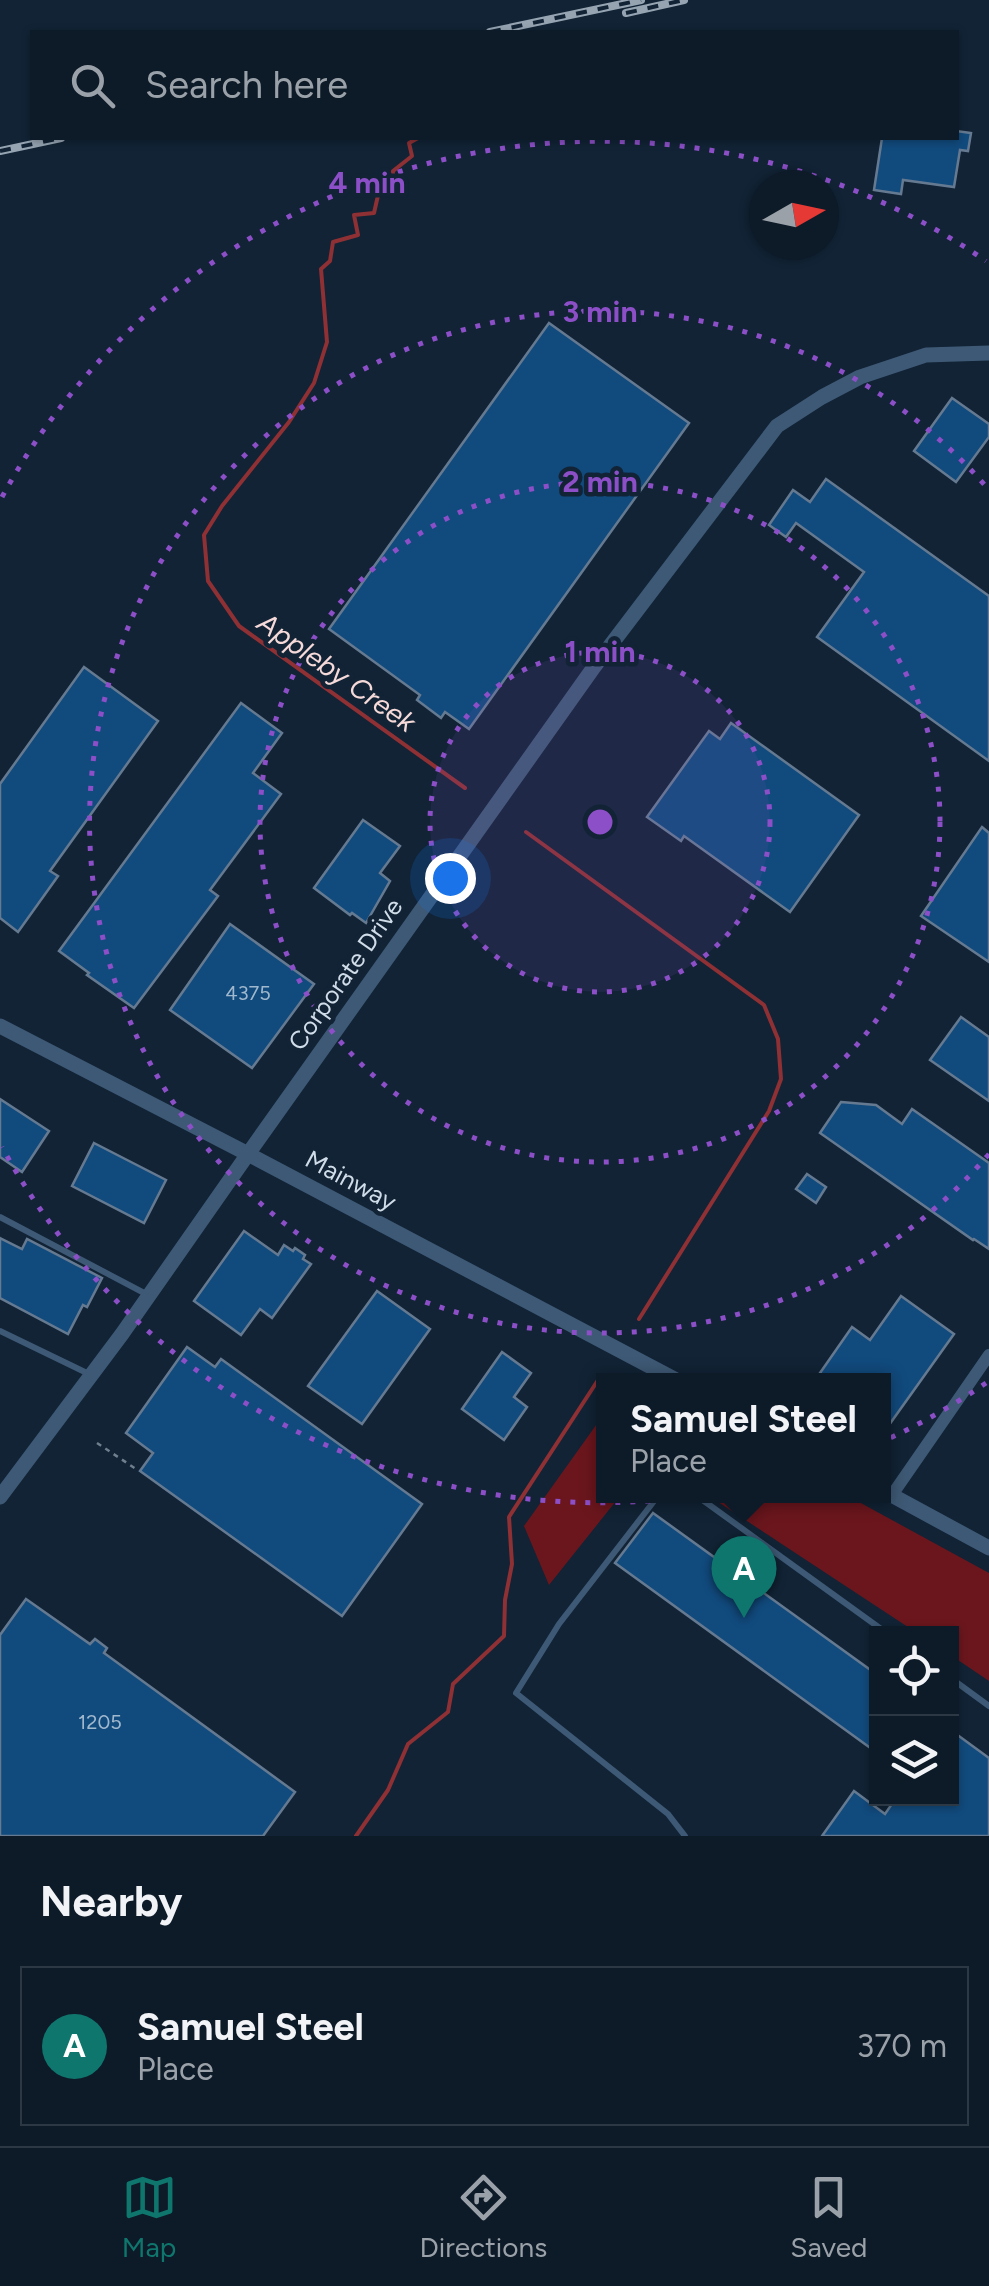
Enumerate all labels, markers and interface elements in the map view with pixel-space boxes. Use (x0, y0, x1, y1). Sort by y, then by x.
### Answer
search box (30, 30, 959, 140)
icon: search (65, 58, 120, 113)
text: Search here (145, 62, 348, 108)
text: 4 min (328, 164, 406, 201)
north arrow (749, 170, 839, 260)
text: 3 min (563, 293, 637, 330)
text: 2 min (562, 463, 638, 500)
water label: Appleby Creek (250, 604, 424, 740)
text: 1 min (565, 633, 635, 670)
centre of rings (582, 804, 618, 840)
your location (425, 853, 476, 904)
street label: Corporate Drive (282, 892, 408, 1056)
house number: 4375 (225, 981, 271, 1005)
street label: Mainway (300, 1144, 402, 1216)
popup (596, 1373, 891, 1503)
text: Samuel Steel (630, 1396, 857, 1442)
text: Place (630, 1442, 707, 1480)
pin: A (712, 1536, 776, 1618)
map controls (869, 1626, 959, 1806)
button: locate (869, 1626, 959, 1716)
house number: 1205 (78, 1710, 122, 1734)
button: layers (869, 1716, 959, 1806)
text: Nearby (40, 1876, 182, 1927)
text: Samuel Steel (137, 2004, 364, 2050)
text: A (63, 2027, 86, 2065)
text: 370 m (857, 2027, 947, 2065)
text: Place (137, 2050, 214, 2088)
tab: Map (122, 2170, 177, 2264)
tab: Directions (420, 2170, 547, 2264)
tab: Saved (790, 2170, 867, 2264)

